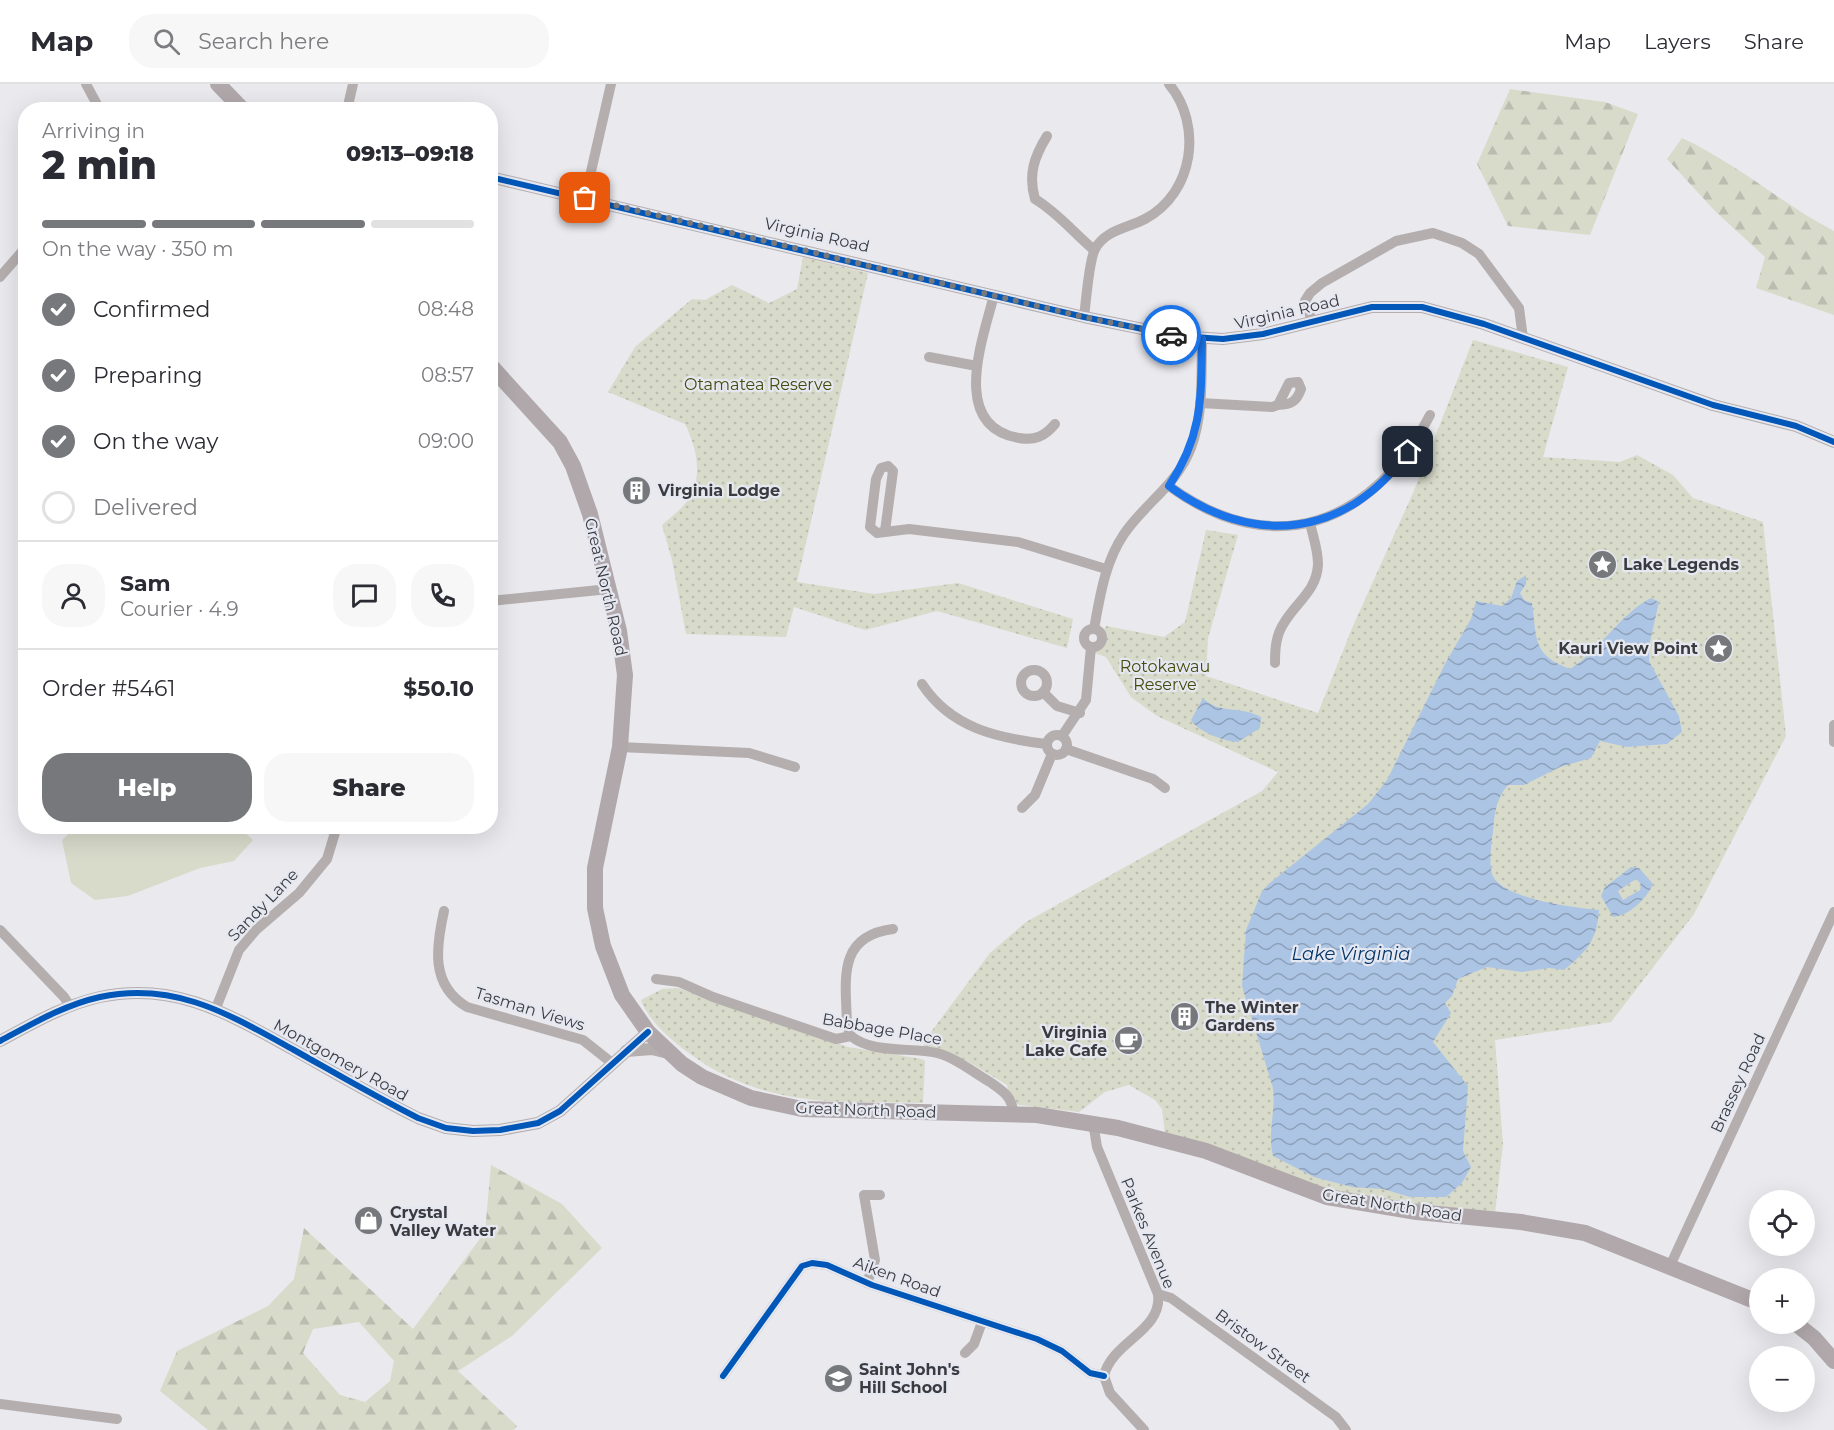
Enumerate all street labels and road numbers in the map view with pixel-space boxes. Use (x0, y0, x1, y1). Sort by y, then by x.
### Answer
street label: Virginia Road (763, 214, 871, 256)
street label: Virginia Road (1233, 291, 1341, 333)
street label: Great North Road (581, 516, 631, 658)
street label: Sandy Lane (224, 865, 302, 945)
street label: Tasman Views (473, 983, 587, 1035)
street label: Babbage Place (821, 1009, 943, 1049)
street label: Montgomery Road (270, 1015, 412, 1105)
street label: Brassey Road (1707, 1030, 1769, 1136)
street label: Great North Road (795, 1098, 937, 1122)
street label: Parkes Avenue (1117, 1175, 1179, 1291)
street label: Great North Road (1321, 1185, 1463, 1225)
street label: Aiken Road (851, 1252, 943, 1302)
street label: Bristow Street (1212, 1305, 1315, 1387)

